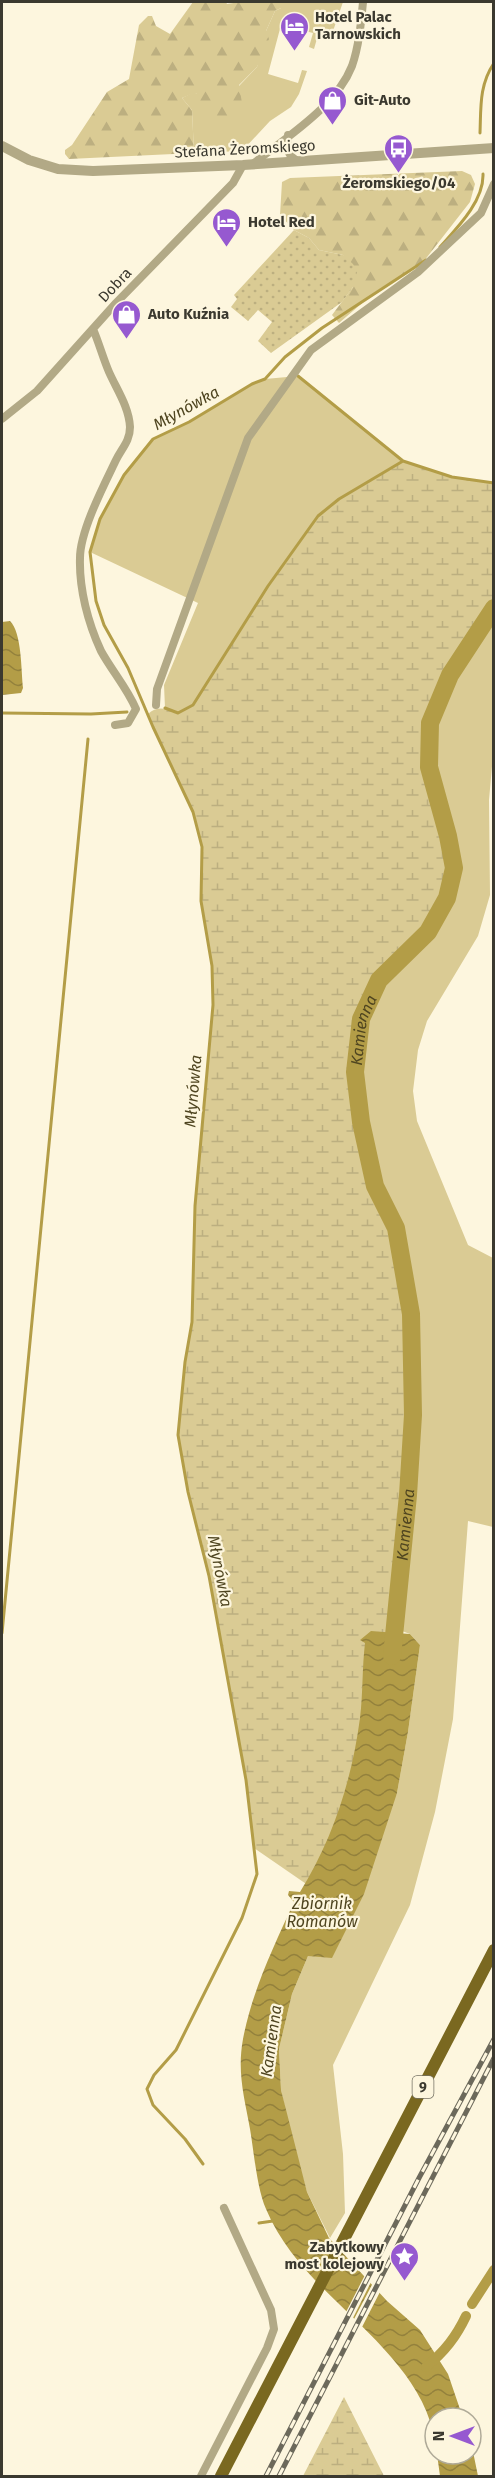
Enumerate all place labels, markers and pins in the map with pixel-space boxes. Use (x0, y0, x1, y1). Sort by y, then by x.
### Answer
place label: Hotel Palac Tarnowskich (315, 8, 401, 43)
hotel icon: Hotel Palac Tarnowskich (278, 10, 310, 52)
shop icon: Git-Auto (317, 84, 349, 126)
place label: Git-Auto (354, 91, 411, 109)
bus stop icon: Żeromskiego/04 (383, 132, 415, 174)
place label: Żeromskiego/04 (343, 174, 456, 192)
hotel icon: Hotel Red (211, 206, 243, 248)
place label: Hotel Red (248, 213, 315, 231)
shop icon: Auto Kuźnia (111, 298, 143, 340)
place label: Auto Kuźnia (147, 305, 229, 323)
place label: Zabytkowy most kolejowy (284, 2238, 384, 2273)
place icon: Zabytkowy most kolejowy (389, 2240, 421, 2282)

